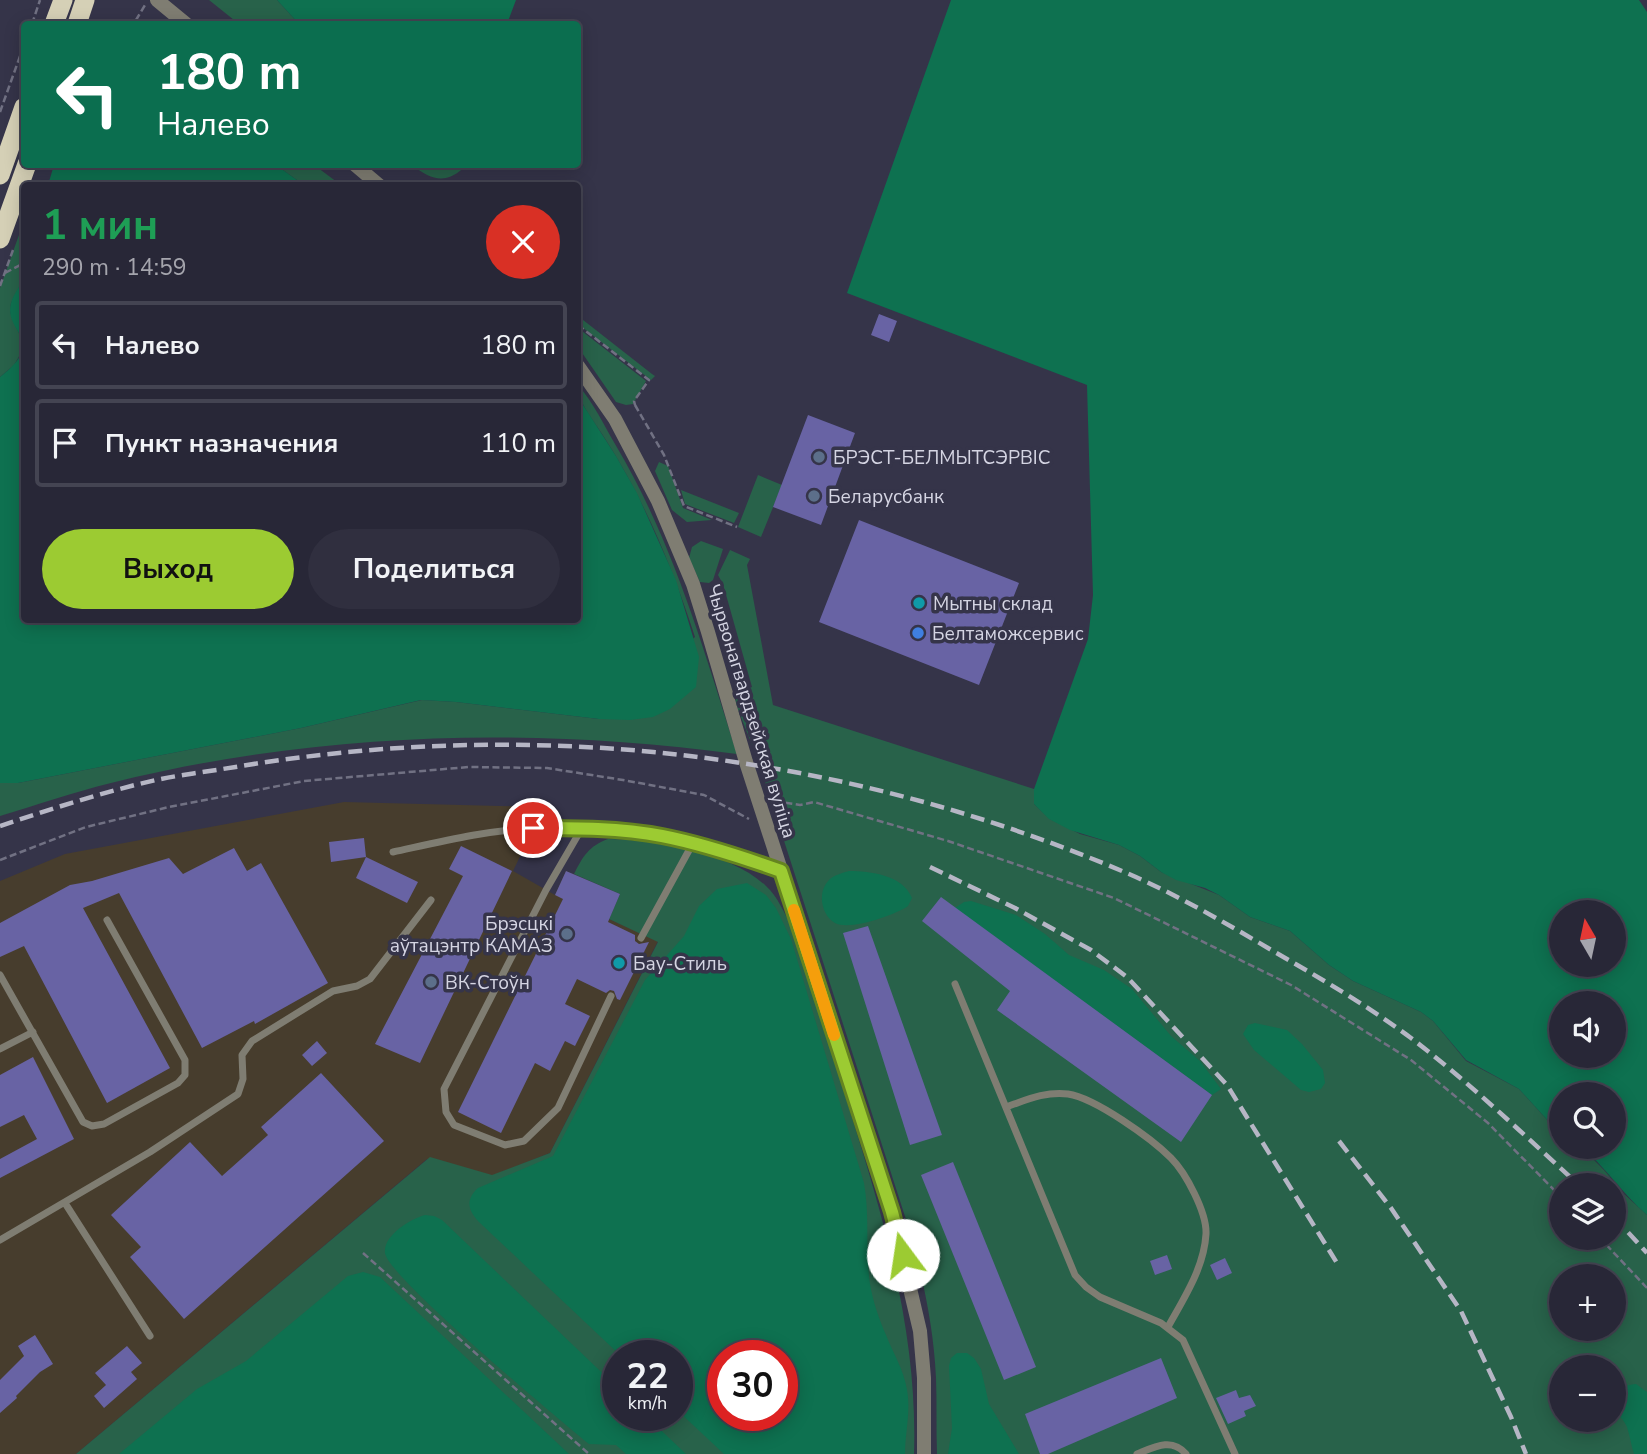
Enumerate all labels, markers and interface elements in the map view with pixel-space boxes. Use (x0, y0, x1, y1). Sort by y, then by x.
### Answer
text: 180 m (157, 39, 301, 106)
icon: left (42, 49, 133, 140)
text: Налево (157, 103, 270, 146)
text: 1 мин (42, 197, 158, 254)
button: close (486, 205, 560, 279)
text: 290 m · 14:59 (42, 252, 187, 283)
icon: left (46, 326, 84, 364)
text: Налево (105, 328, 200, 363)
text: 180 m (480, 328, 556, 363)
icon: arrive (46, 424, 84, 462)
text: Пункт назначения (105, 426, 338, 461)
text: 110 m (480, 426, 556, 461)
place label: БРЭСТ-БЕЛМЫТСЭРВІС (833, 445, 1050, 471)
marker: БРЭСТ-БЕЛМЫТСЭРВІС (811, 449, 827, 465)
place label: Беларусбанк (828, 484, 944, 510)
marker: Беларусбанк (806, 488, 822, 504)
button: Выход (42, 529, 294, 609)
button: Поделиться (308, 529, 560, 609)
street label: Чырвонагвардзейская вуліца (700, 581, 802, 841)
place label: Мытны склад (933, 591, 1053, 617)
marker: Мытны склад (911, 595, 927, 611)
place label: Белтаможсервис (932, 621, 1084, 647)
marker: Белтаможсервис (910, 625, 926, 641)
pin (503, 798, 563, 858)
icon: arrive (514, 809, 552, 847)
north arrow (1549, 900, 1626, 976)
map controls (1549, 900, 1626, 1432)
place label: Брэсцкі аўтацэнтр КАМАЗ (390, 911, 553, 959)
marker: Брэсцкі аўтацэнтр КАМАЗ (559, 926, 575, 942)
place label: Бау-Стиль (633, 951, 727, 977)
marker: Бау-Стиль (611, 955, 627, 971)
place label: ВК-Стоўн (445, 970, 530, 996)
marker: ВК-Стоўн (423, 974, 439, 990)
button: sound (1549, 991, 1626, 1068)
button: search (1549, 1082, 1626, 1159)
button: layers (1549, 1173, 1626, 1250)
position arrow (866, 1218, 940, 1292)
button: + (1549, 1264, 1626, 1341)
speed limit sign: 30 (707, 1340, 798, 1431)
text: 22 (626, 1353, 669, 1400)
button: − (1549, 1355, 1626, 1432)
text: km/h (628, 1391, 667, 1415)

